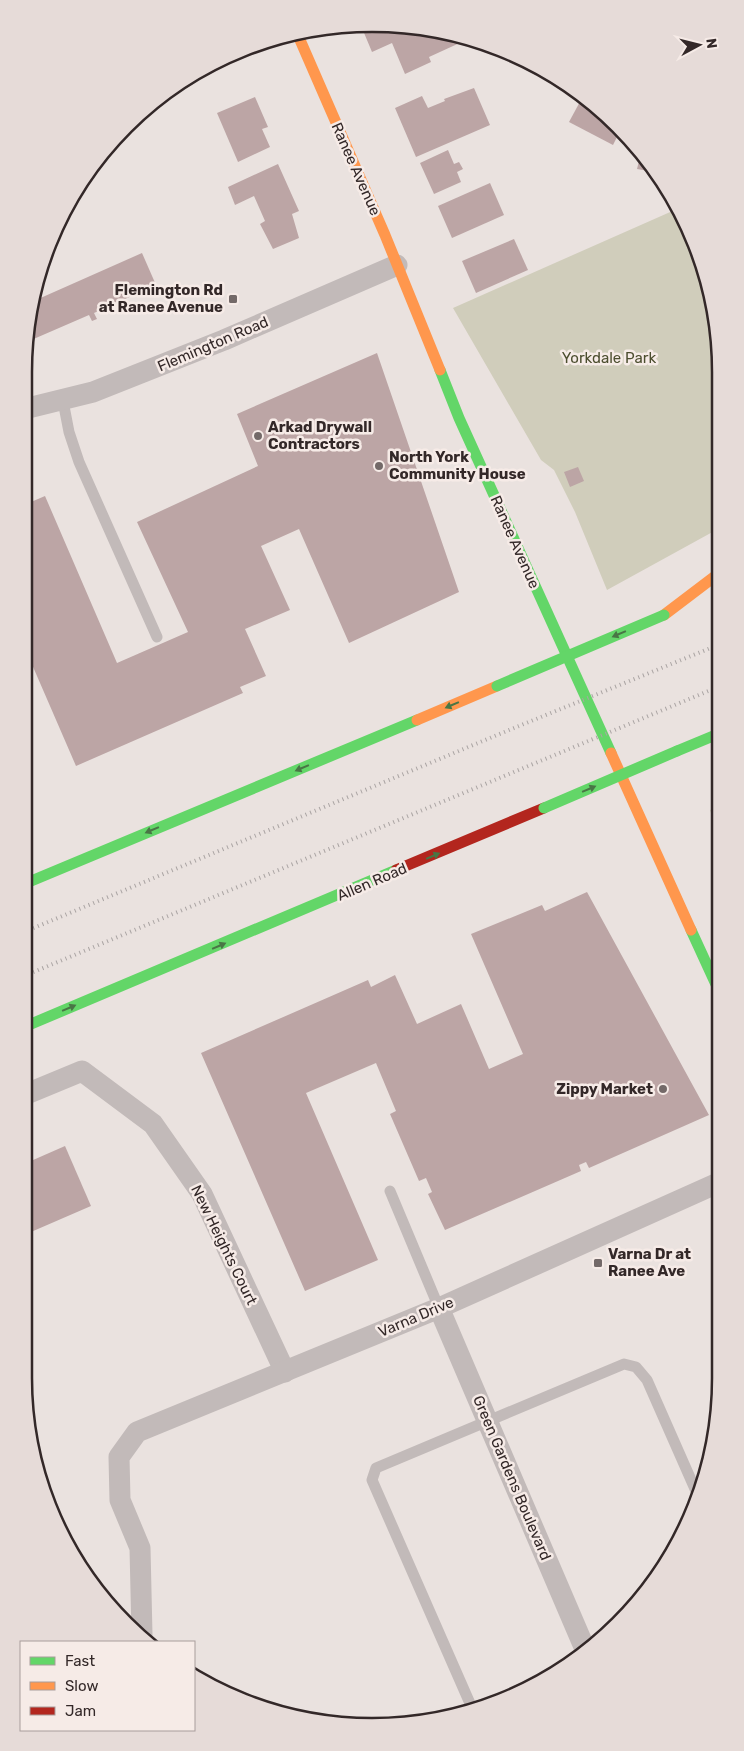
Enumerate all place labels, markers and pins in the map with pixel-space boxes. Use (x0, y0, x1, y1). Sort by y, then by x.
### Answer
place label: Flemington Rd at Ranee Avenue (99, 281, 223, 316)
marker: Flemington Rd at Ranee Avenue (227, 293, 239, 305)
place label: Arkad Drywall Contractors (268, 418, 372, 453)
marker: Arkad Drywall Contractors (252, 430, 264, 442)
place label: North York Community House (389, 448, 526, 483)
marker: North York Community House (373, 460, 385, 472)
place label: Zippy Market (556, 1080, 653, 1098)
marker: Zippy Market (657, 1083, 669, 1095)
place label: Varna Dr at Ranee Ave (608, 1245, 691, 1280)
marker: Varna Dr at Ranee Ave (592, 1257, 604, 1269)

